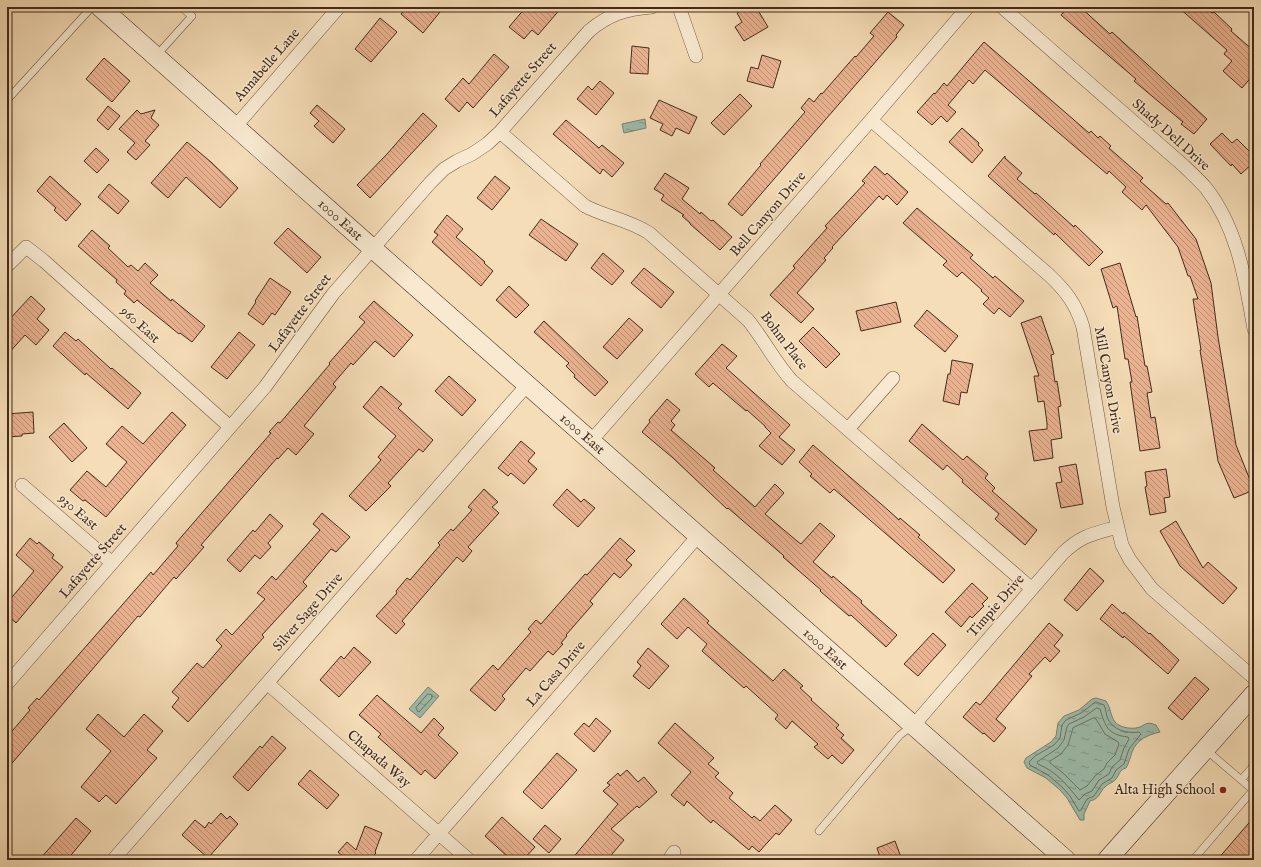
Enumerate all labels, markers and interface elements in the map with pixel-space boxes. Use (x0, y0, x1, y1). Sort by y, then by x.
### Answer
street label: Annabelle Lane (230, 24, 304, 106)
street label: Lafayette Street (485, 38, 561, 121)
street label: Shady Dell Drive (1128, 95, 1214, 175)
street label: Bell Canyon Drive (726, 167, 810, 260)
street label: 1000 East (314, 195, 366, 245)
street label: Lafayette Street (265, 270, 336, 356)
street label: 960 East (116, 302, 164, 348)
street label: Bohm Place (756, 308, 812, 374)
street label: Mill Canyon Drive (1090, 325, 1126, 435)
street label: 1000 East (556, 409, 609, 459)
street label: 930 East (54, 489, 102, 534)
street label: Lafayette Street (55, 519, 131, 602)
street label: Silver Sage Drive (269, 569, 347, 655)
street label: Timpie Drive (964, 570, 1029, 641)
street label: 1000 East (799, 624, 851, 674)
street label: La Casa Drive (522, 637, 590, 711)
street label: Chapada Way (343, 726, 415, 792)
place label: Alta High School (1113, 781, 1215, 799)
marker: Alta High School (1218, 785, 1228, 795)

